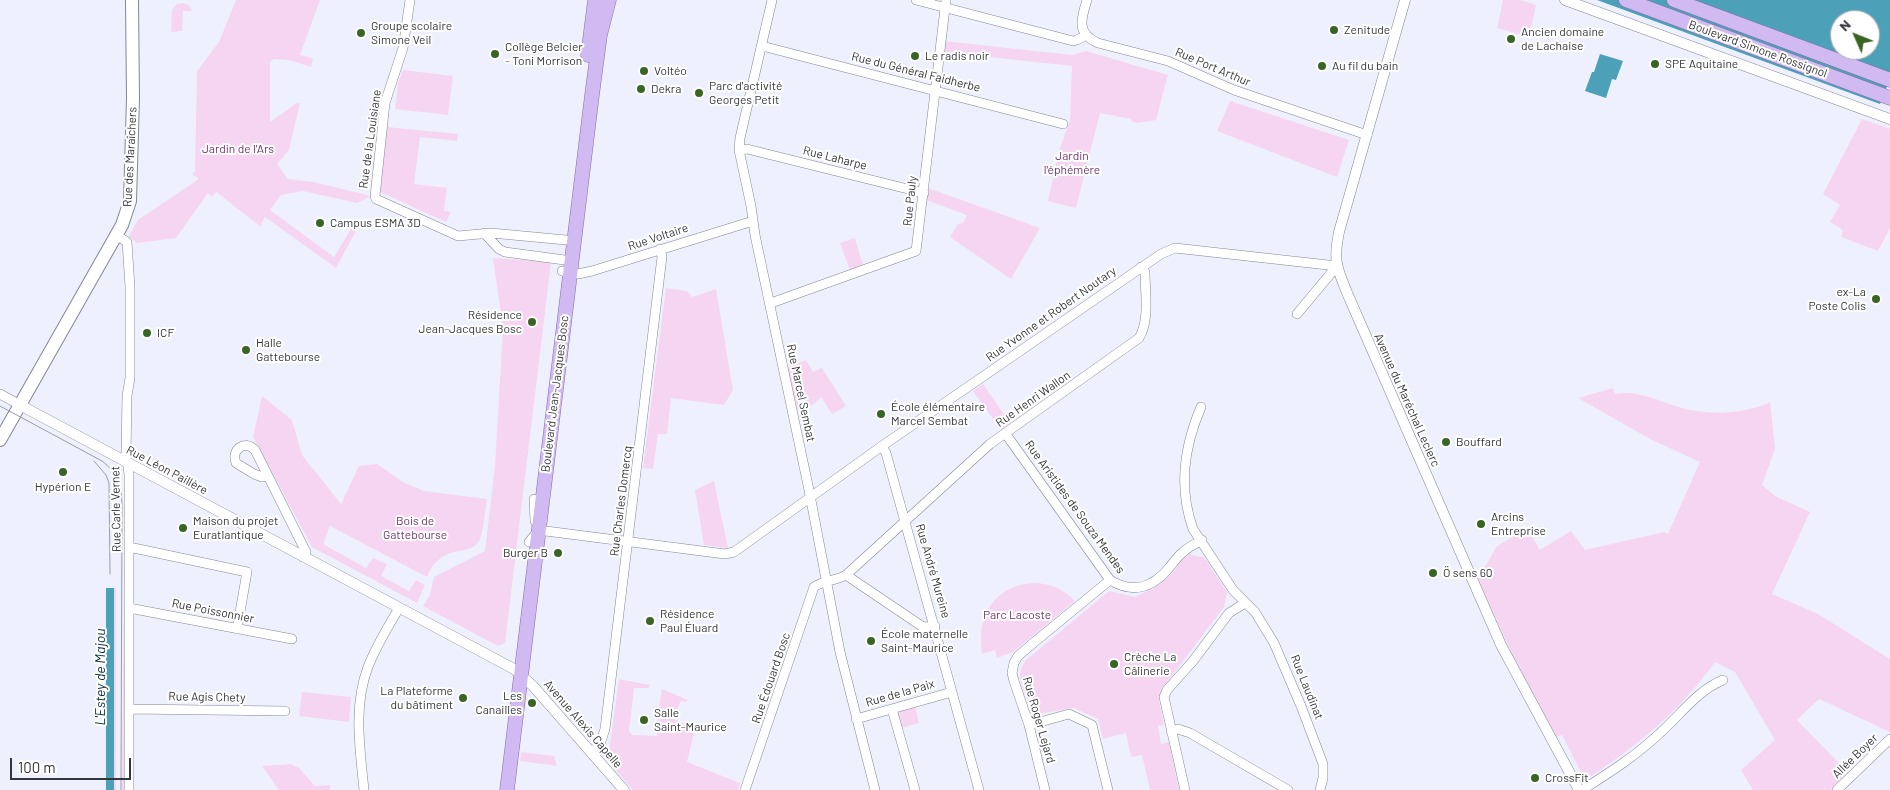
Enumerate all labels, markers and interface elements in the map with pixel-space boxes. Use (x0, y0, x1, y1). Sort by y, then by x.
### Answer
north arrow (1830, 10, 1880, 60)
text: N (1835, 16, 1854, 34)
street label: Boulevard Simone Rossignol (1687, 17, 1829, 81)
place label: Groupe scolaire Simone Veil (371, 19, 452, 47)
place label: Zenitude (1344, 23, 1390, 37)
marker: Zenitude (1328, 24, 1340, 36)
place label: Ancien domaine de Lachaise (1521, 25, 1604, 53)
marker: Groupe scolaire Simone Veil (355, 27, 367, 39)
marker: Ancien domaine de Lachaise (1505, 33, 1517, 45)
place label: Collège Belcier - Toni Morrison (505, 40, 583, 68)
street label: Rue Port Arthur (1173, 45, 1253, 89)
marker: Collège Belcier - Toni Morrison (489, 48, 501, 60)
street label: Rue du Général Faidherbe (850, 49, 982, 95)
place label: Le radis noir (925, 49, 989, 63)
marker: Le radis noir (909, 50, 921, 62)
place label: SPE Aquitaine (1665, 57, 1738, 71)
marker: SPE Aquitaine (1649, 58, 1661, 70)
place label: Au fil du bain (1332, 59, 1398, 73)
marker: Au fil du bain (1316, 60, 1328, 72)
place label: Voltéo (654, 64, 687, 78)
marker: Voltéo (638, 65, 650, 77)
place label: Parc d'activité Georges Petit (709, 79, 782, 107)
place label: Dekra (651, 82, 681, 96)
marker: Dekra (635, 83, 647, 95)
marker: Parc d'activité Georges Petit (693, 87, 705, 99)
street label: Rue de la Louisiane (356, 89, 384, 189)
street label: Rue des Maraîchers (120, 106, 140, 208)
park label: Jardin de l'Ars (202, 142, 274, 156)
street label: Rue Laharpe (802, 143, 868, 173)
park label: Jardin l'éphémère (1044, 149, 1100, 177)
street label: Rue Pauly (900, 175, 920, 227)
place label: Campus ESMA 3D (330, 216, 421, 230)
marker: Campus ESMA 3D (314, 217, 326, 229)
street label: Rue Voltaire (626, 220, 690, 254)
street label: Rue Yvonne et Robert Noutary (983, 263, 1119, 365)
place label: ex-La Poste Colis (1808, 285, 1866, 313)
marker: ex-La Poste Colis (1870, 293, 1882, 305)
place label: Résidence Jean-Jacques Bosc (419, 308, 522, 336)
street label: Boulevard Jean-Jacques Bosc (538, 315, 572, 473)
marker: Résidence Jean-Jacques Bosc (526, 316, 538, 328)
place label: ICF (157, 326, 174, 340)
marker: ICF (141, 327, 153, 339)
street label: Avenue du Maréchal Leclerc (1371, 331, 1443, 469)
place label: Halle Gattebourse (256, 336, 320, 364)
street label: Rue Marcel Sembat (784, 343, 818, 443)
marker: Halle Gattebourse (240, 344, 252, 356)
street label: Rue Henri Wallon (993, 368, 1073, 430)
place label: École élémentaire Marcel Sembat (891, 400, 985, 428)
marker: École élémentaire Marcel Sembat (875, 408, 887, 420)
place label: Bouffard (1456, 435, 1502, 449)
marker: Bouffard (1440, 436, 1452, 448)
street label: Rue Aristides de Souza Mendes (1022, 438, 1128, 576)
street label: Rue Léon Paillère (124, 442, 210, 498)
street label: Rue Charles Domercq (607, 445, 635, 557)
marker: Hypérion E (57, 466, 69, 478)
street label: Rue Carle Vernet (108, 466, 124, 552)
place label: Hypérion E (35, 480, 91, 494)
place label: Arcins Entreprise (1491, 510, 1546, 538)
place label: Maison du projet Euratlantique (193, 514, 278, 542)
park label: Bois de Gattebourse (383, 514, 447, 542)
marker: Arcins Entreprise (1475, 518, 1487, 530)
marker: Maison du projet Euratlantique (177, 522, 189, 534)
street label: Rue André Mureine (913, 522, 953, 620)
place label: Burger B (503, 546, 548, 560)
marker: Burger B (552, 547, 564, 559)
place label: Ö sens 60 (1443, 566, 1493, 580)
marker: Ö sens 60 (1427, 567, 1439, 579)
street label: Rue Poissonnier (171, 596, 255, 626)
place label: Résidence Paul Éluard (660, 607, 718, 635)
park label: Parc Lacoste (983, 608, 1051, 622)
marker: Résidence Paul Éluard (644, 615, 656, 627)
place label: École maternelle Saint-Maurice (881, 627, 968, 655)
water label: L'Estey de Majou (92, 629, 108, 725)
street label: Rue Édouard Bosc (749, 631, 793, 725)
marker: École maternelle Saint-Maurice (865, 635, 877, 647)
place label: Crèche La Câlinerie (1124, 650, 1176, 678)
street label: Rue Laudinat (1287, 653, 1327, 721)
marker: Crèche La Câlinerie (1108, 658, 1120, 670)
street label: Rue Roger Lejard (1020, 675, 1058, 765)
street label: Rue de la Paix (864, 676, 936, 710)
street label: Avenue Alexis Capelle (541, 677, 625, 771)
place label: La Plateforme du bâtiment (380, 684, 453, 712)
street label: Rue Agis Chety (168, 689, 246, 705)
place label: Les Canailles (475, 689, 522, 717)
marker: La Plateforme du bâtiment (457, 692, 469, 704)
marker: Les Canailles (526, 697, 538, 709)
place label: Salle Saint-Maurice (654, 706, 727, 734)
marker: Salle Saint-Maurice (638, 714, 650, 726)
street label: Allée Boyer (1829, 731, 1881, 781)
scale bar (12, 748, 134, 780)
text: 100 m (18, 758, 56, 776)
place label: CrossFit (1545, 771, 1589, 785)
marker: CrossFit (1529, 772, 1541, 784)

